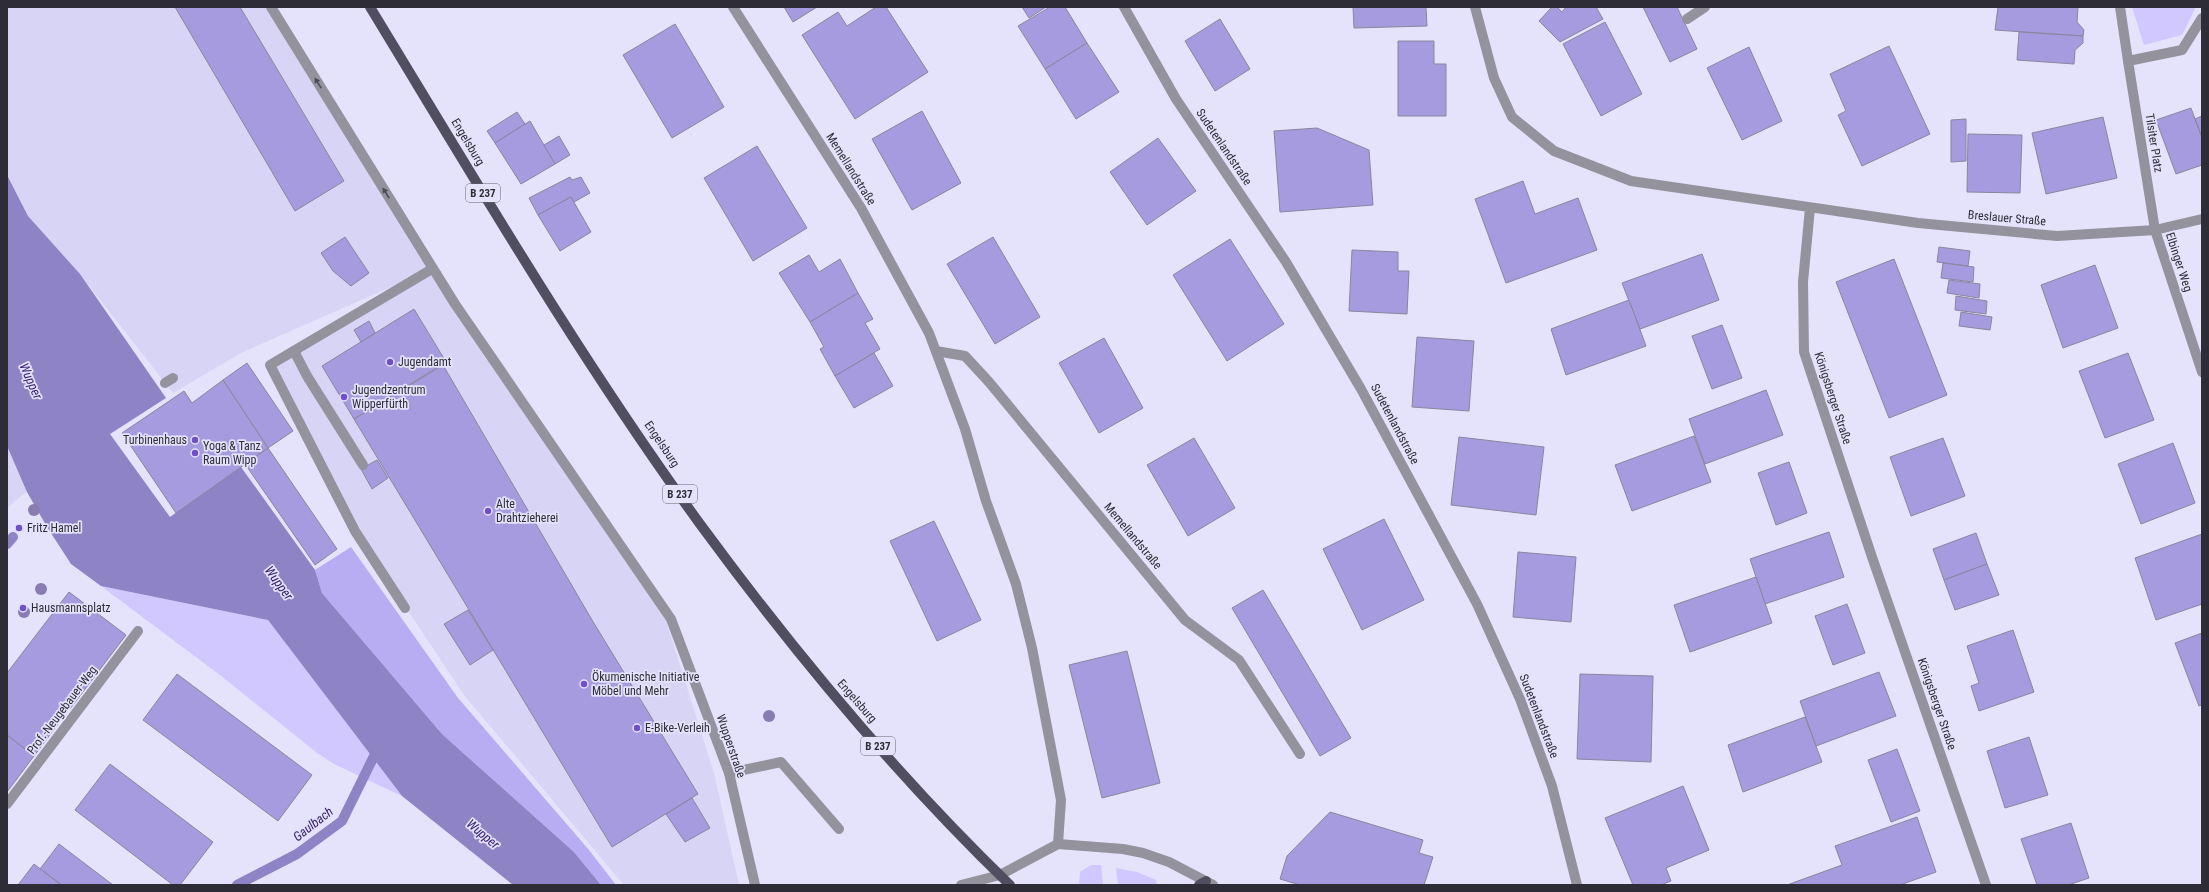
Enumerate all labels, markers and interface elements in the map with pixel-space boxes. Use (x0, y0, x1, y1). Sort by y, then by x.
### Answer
one-way arrow (314, 77, 321, 89)
street label: Sudetenlandstraße (1193, 106, 1255, 188)
street label: Tilsiter Platz (2142, 112, 2166, 174)
street label: Engelsburg (448, 116, 488, 168)
street label: Memellandstraße (823, 130, 879, 208)
road number: B 237 (466, 184, 500, 202)
one-way arrow (382, 188, 390, 199)
street label: Breslauer Straße (1967, 208, 2047, 228)
street label: Elbinger Weg (2163, 231, 2195, 294)
street label: Königsberger Straße (1811, 350, 1855, 446)
place label: Jugendamt (398, 355, 452, 369)
marker: Jugendamt (385, 357, 395, 367)
water label: Wupper (16, 361, 46, 402)
street label: Sudetenlandstraße (1368, 381, 1422, 467)
place label: Jugendzentrum Wipperfürth (352, 383, 426, 411)
marker: Jugendzentrum Wipperfürth (339, 392, 349, 402)
street label: Engelsburg (641, 418, 683, 470)
place label: Turbinenhaus (123, 433, 187, 447)
marker: Turbinenhaus (190, 435, 200, 445)
place label: Yoga & Tanz Raum Wipp (203, 439, 261, 467)
marker: Yoga & Tanz Raum Wipp (190, 448, 200, 458)
road number: B 237 (663, 485, 697, 503)
place label: Alte Drahtzieherei (496, 497, 558, 525)
street label: Memellandstraße (1101, 500, 1165, 572)
marker: Alte Drahtzieherei (483, 506, 493, 516)
place label: Fritz Hamel (27, 521, 81, 535)
marker: Fritz Hamel (14, 523, 24, 533)
water label: Wupper (262, 563, 297, 604)
place label: Hausmannsplatz (31, 601, 111, 615)
marker: Hausmannsplatz (18, 603, 28, 613)
street label: Königsberger Straße (1915, 656, 1959, 752)
street label: Prof.-Neugebauer-Weg (24, 663, 100, 757)
place label: Ökumenische Initiative Möbel und Mehr (592, 669, 700, 698)
street label: Sudetenlandstraße (1517, 672, 1562, 760)
street label: Engelsburg (834, 677, 880, 726)
marker: Ökumenische Initiative Möbel und Mehr (579, 679, 589, 689)
street label: Wupperstraße (714, 713, 748, 780)
place label: E-Bike-Verleih (645, 721, 710, 735)
marker: E-Bike-Verleih (632, 723, 642, 733)
road number: B 237 (861, 737, 895, 755)
water label: Gaulbach (290, 804, 336, 844)
water label: Wupper (464, 816, 503, 853)

